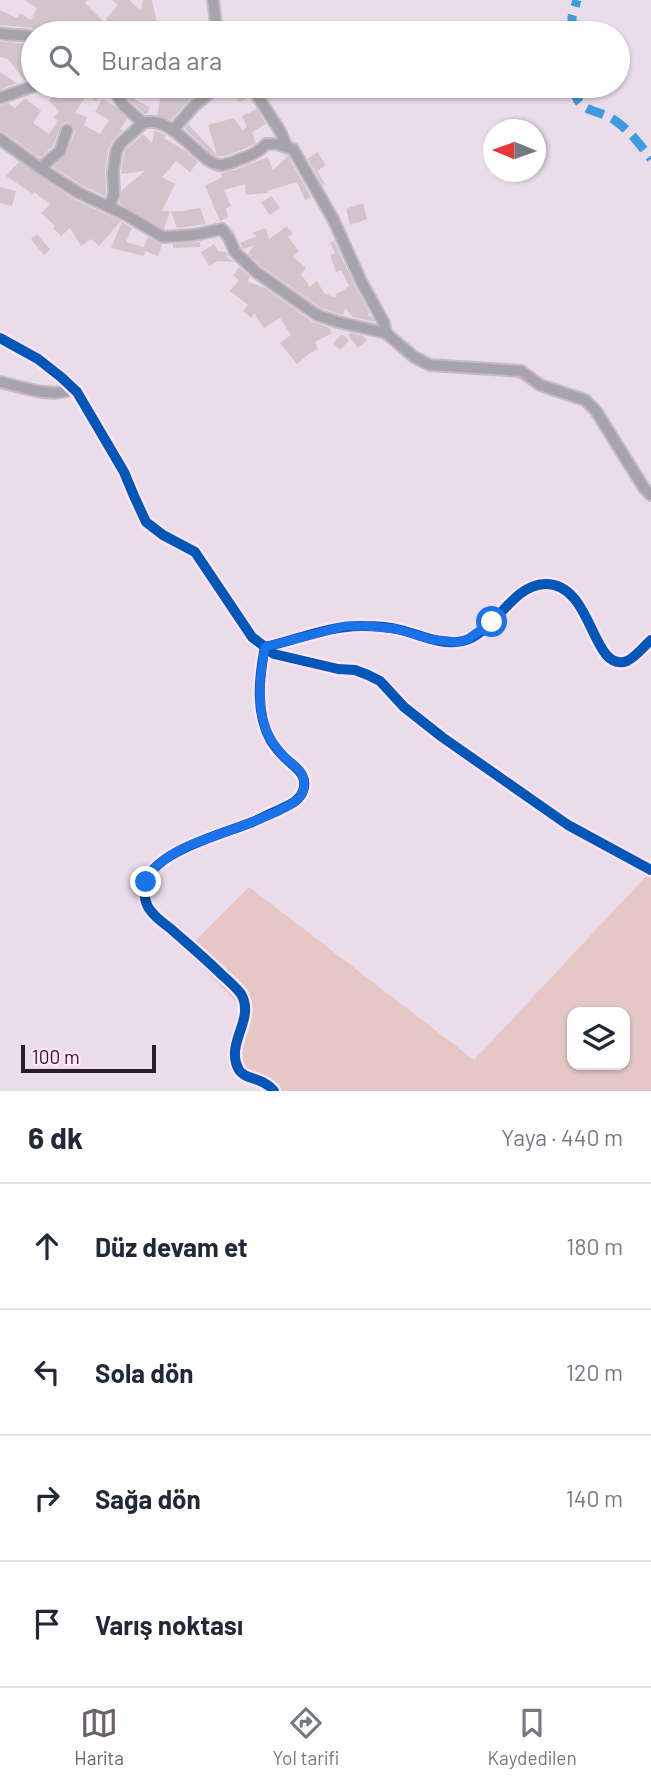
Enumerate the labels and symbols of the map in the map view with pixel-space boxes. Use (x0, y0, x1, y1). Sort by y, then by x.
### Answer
north arrow (483, 119, 546, 182)
route start (476, 606, 507, 637)
route end (130, 866, 161, 897)
scale bar (21, 1042, 156, 1074)

